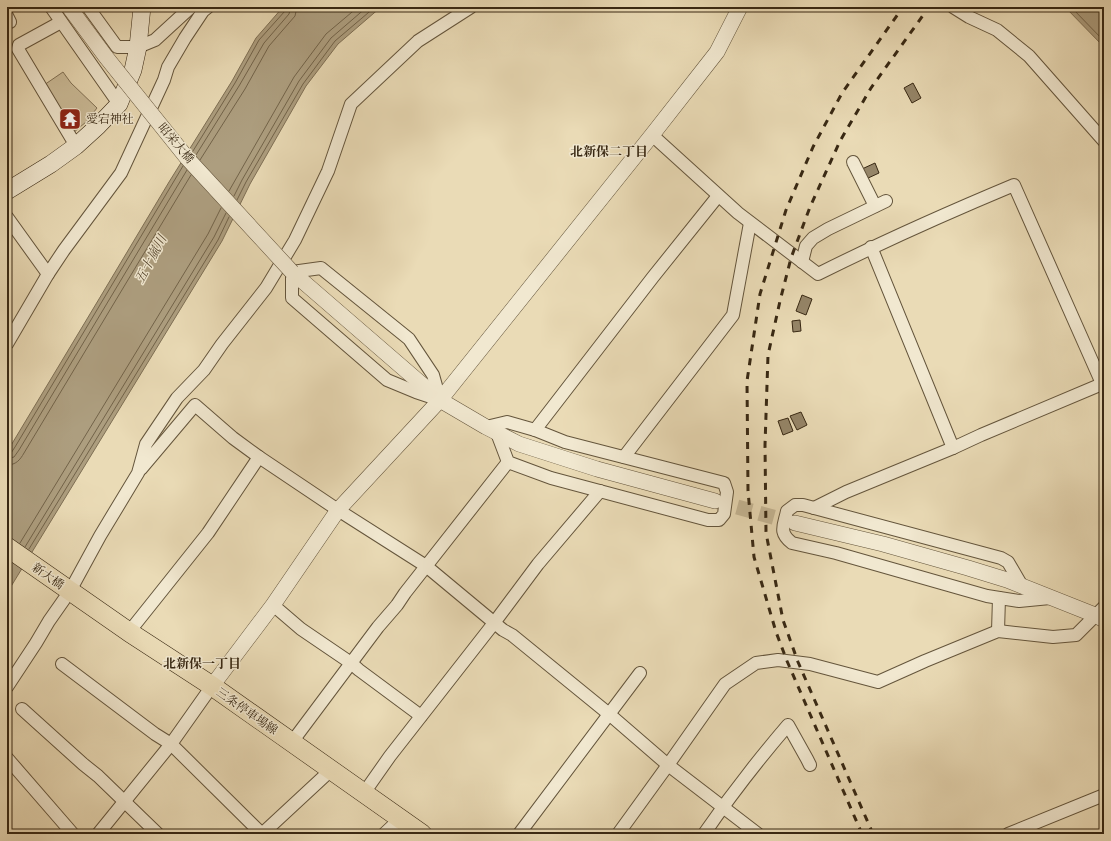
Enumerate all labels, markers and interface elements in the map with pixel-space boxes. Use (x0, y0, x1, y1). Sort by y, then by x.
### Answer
temple icon: 愛宕神社 (57, 106, 83, 132)
place label: 愛宕神社 (86, 111, 134, 129)
street label: 昭栄大橋 (153, 119, 198, 168)
district label: 北新保二丁目 (570, 144, 648, 162)
water label: 五十嵐川 (132, 231, 173, 287)
street label: 新大橋 (28, 559, 67, 595)
district label: 北新保一丁目 (163, 656, 241, 674)
street label: 三条停車場線 (212, 684, 281, 740)

